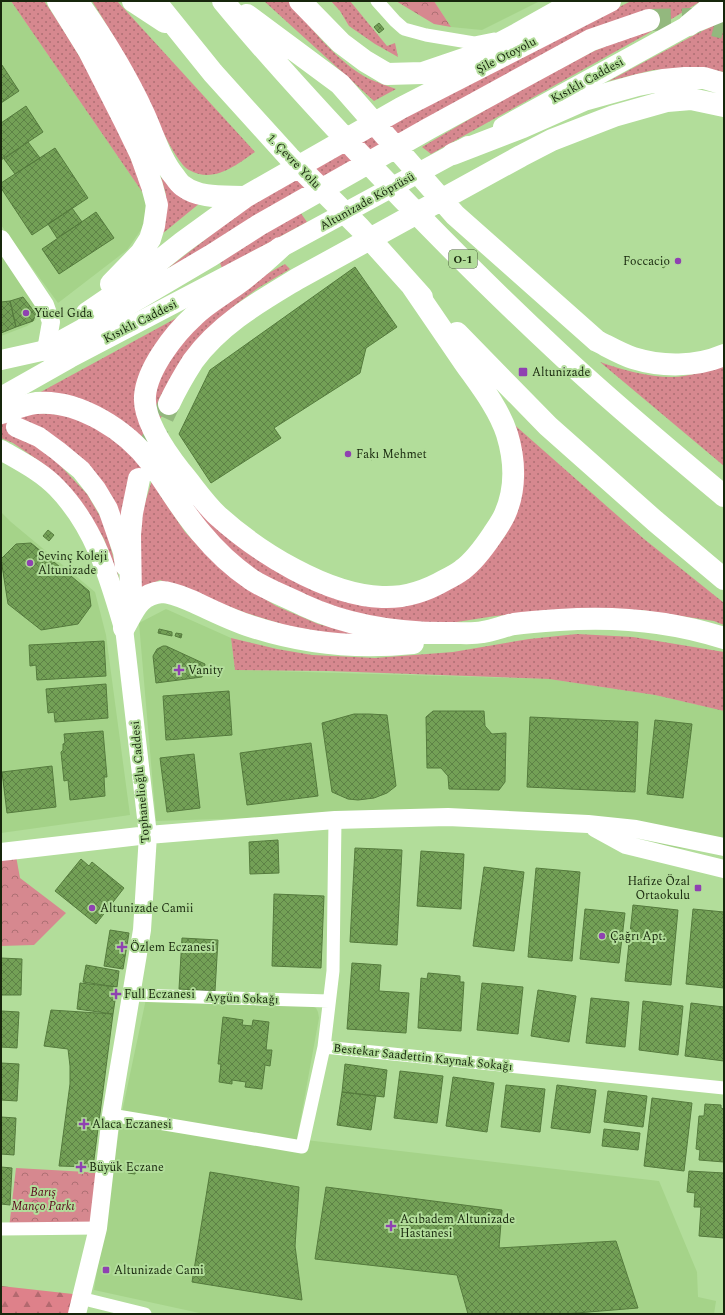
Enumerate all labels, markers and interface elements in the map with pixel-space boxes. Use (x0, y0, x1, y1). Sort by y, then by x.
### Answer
street label: Şile Otoyolu (473, 32, 540, 79)
street label: Kısıklı Caddesi (547, 52, 627, 108)
street label: 1. Çevre Yolu (262, 129, 325, 193)
street label: Altunizade Köprüsü (316, 167, 419, 236)
road number: O-1 (449, 250, 477, 268)
place label: Foccacio (623, 252, 670, 271)
marker: Foccacio (673, 256, 683, 266)
street label: Kısıklı Caddesi (100, 295, 181, 348)
place label: Yücel Gıda (34, 304, 93, 323)
marker: Yücel Gıda (21, 308, 31, 318)
place label: Altunizade (532, 363, 590, 382)
marker: Altunizade (517, 366, 529, 378)
place label: Fakı Mehmet (356, 445, 427, 464)
marker: Fakı Mehmet (343, 449, 353, 459)
place label: Sevinç Koleji Altunizade (38, 547, 108, 580)
marker: Sevinç Koleji Altunizade (25, 558, 35, 568)
place label: Vanity (188, 661, 224, 680)
marker: Vanity (173, 664, 185, 676)
street label: Tophanelioğlu Caddesi (126, 720, 155, 844)
place label: Hafize Özal Ortaokulu (627, 872, 690, 905)
marker: Hafize Özal Ortaokulu (693, 883, 703, 893)
place label: Altunizade Camii (100, 899, 194, 918)
marker: Altunizade Camii (87, 903, 97, 913)
place label: Çağrı Apt. (610, 927, 666, 946)
marker: Çağrı Apt. (597, 931, 607, 941)
place label: Özlem Eczanesi (130, 938, 215, 957)
marker: Özlem Eczanesi (117, 942, 127, 952)
place label: Full Eczanesi (124, 985, 195, 1004)
street label: Aygün Sokağı (205, 988, 279, 1009)
marker: Full Eczanesi (111, 989, 121, 999)
street label: Bestekar Saadettin Kaynak Sokağı (332, 1039, 514, 1076)
place label: Alaca Eczanesi (92, 1115, 172, 1134)
marker: Alaca Eczanesi (79, 1119, 89, 1129)
place label: Büyük Eczane (89, 1158, 164, 1177)
marker: Büyük Eczane (76, 1162, 86, 1172)
park label: Barış Manço Parkı (11, 1183, 75, 1216)
place label: Acıbadem Altunizade Hastanesi (400, 1210, 515, 1243)
marker: Acıbadem Altunizade Hastanesi (385, 1220, 397, 1232)
place label: Altunizade Cami (114, 1261, 204, 1280)
marker: Altunizade Cami (101, 1265, 111, 1275)

